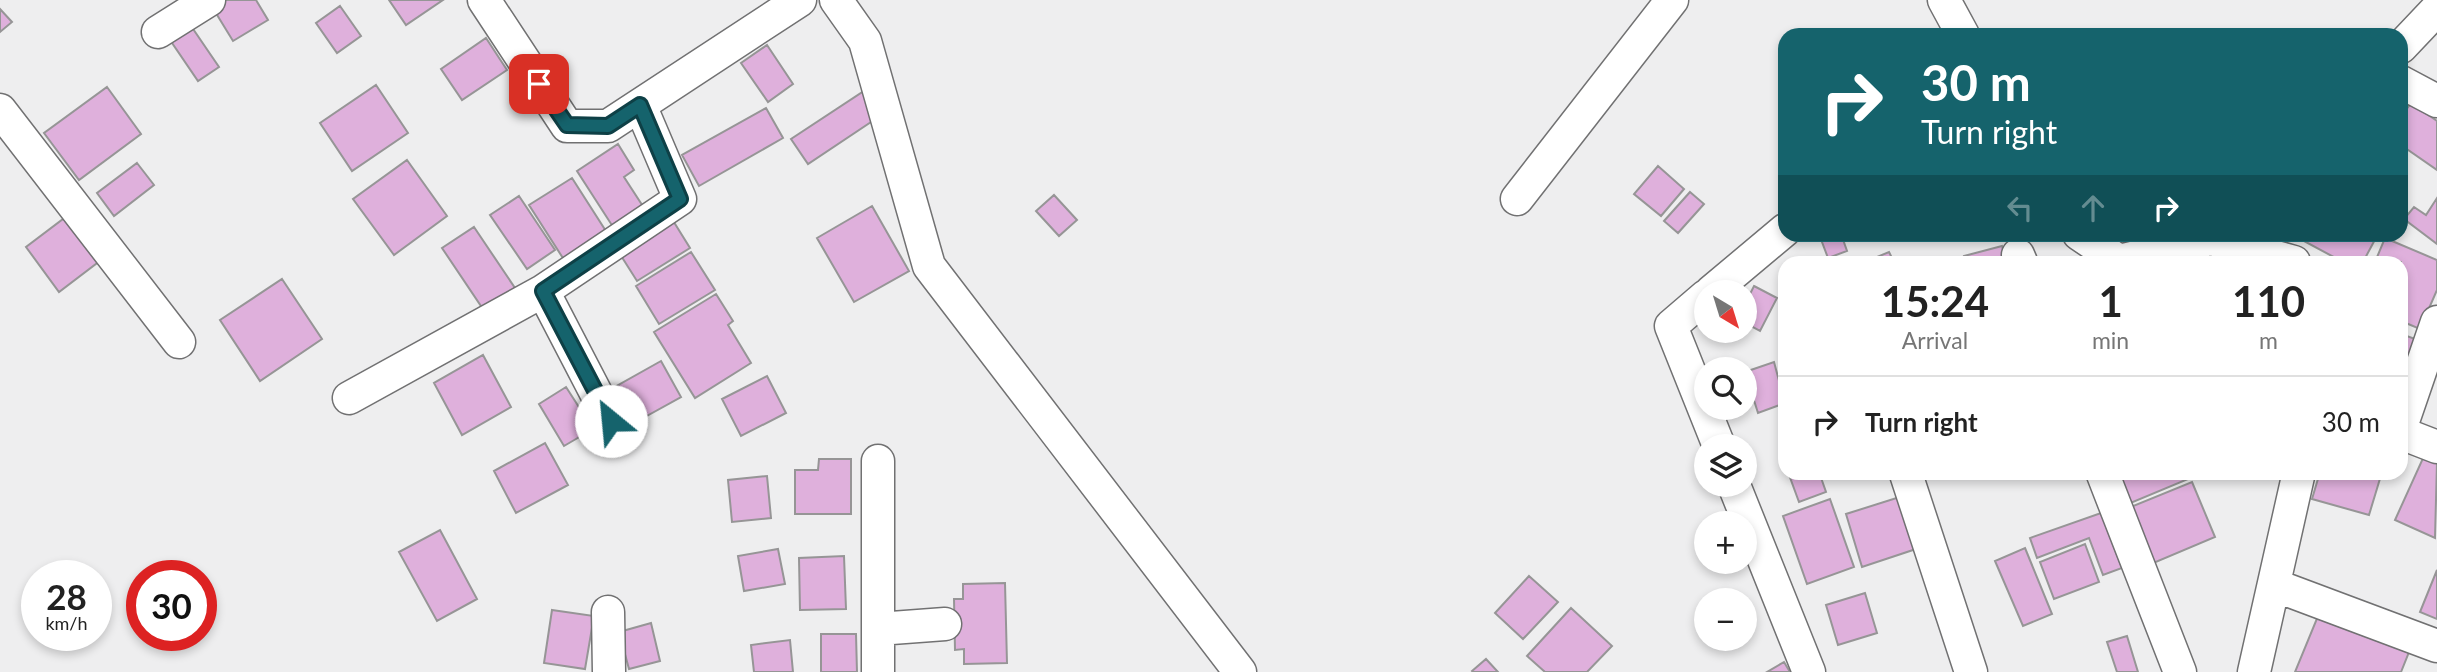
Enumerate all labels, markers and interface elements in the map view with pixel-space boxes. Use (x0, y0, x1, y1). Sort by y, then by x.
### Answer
text: 30 m (1921, 53, 2031, 111)
pin (509, 54, 569, 114)
icon: right (1806, 56, 1897, 147)
icon: arrive (520, 65, 558, 103)
text: Turn right (1921, 112, 2057, 151)
icon: left (2001, 189, 2039, 227)
icon: ahead (2074, 189, 2112, 227)
icon: right (2147, 189, 2185, 227)
text: 15:24 (1881, 276, 1989, 326)
text: 1 (2098, 276, 2123, 326)
text: 110 (2232, 276, 2305, 326)
north arrow (1694, 280, 1757, 343)
map controls (1694, 280, 1757, 651)
text: Arrival (1902, 326, 1968, 354)
text: min (2092, 326, 2129, 354)
text: m (2259, 326, 2278, 354)
button: search (1694, 357, 1757, 420)
position arrow (574, 384, 648, 458)
icon: right (1806, 403, 1844, 441)
text: Turn right (1865, 406, 1978, 438)
text: 30 m (2322, 406, 2380, 438)
button: layers (1694, 434, 1757, 497)
button: + (1694, 511, 1757, 574)
speed limit sign: 30 (126, 560, 217, 651)
text: 28 (46, 575, 87, 617)
button: − (1694, 588, 1757, 651)
text: km/h (45, 612, 88, 634)

